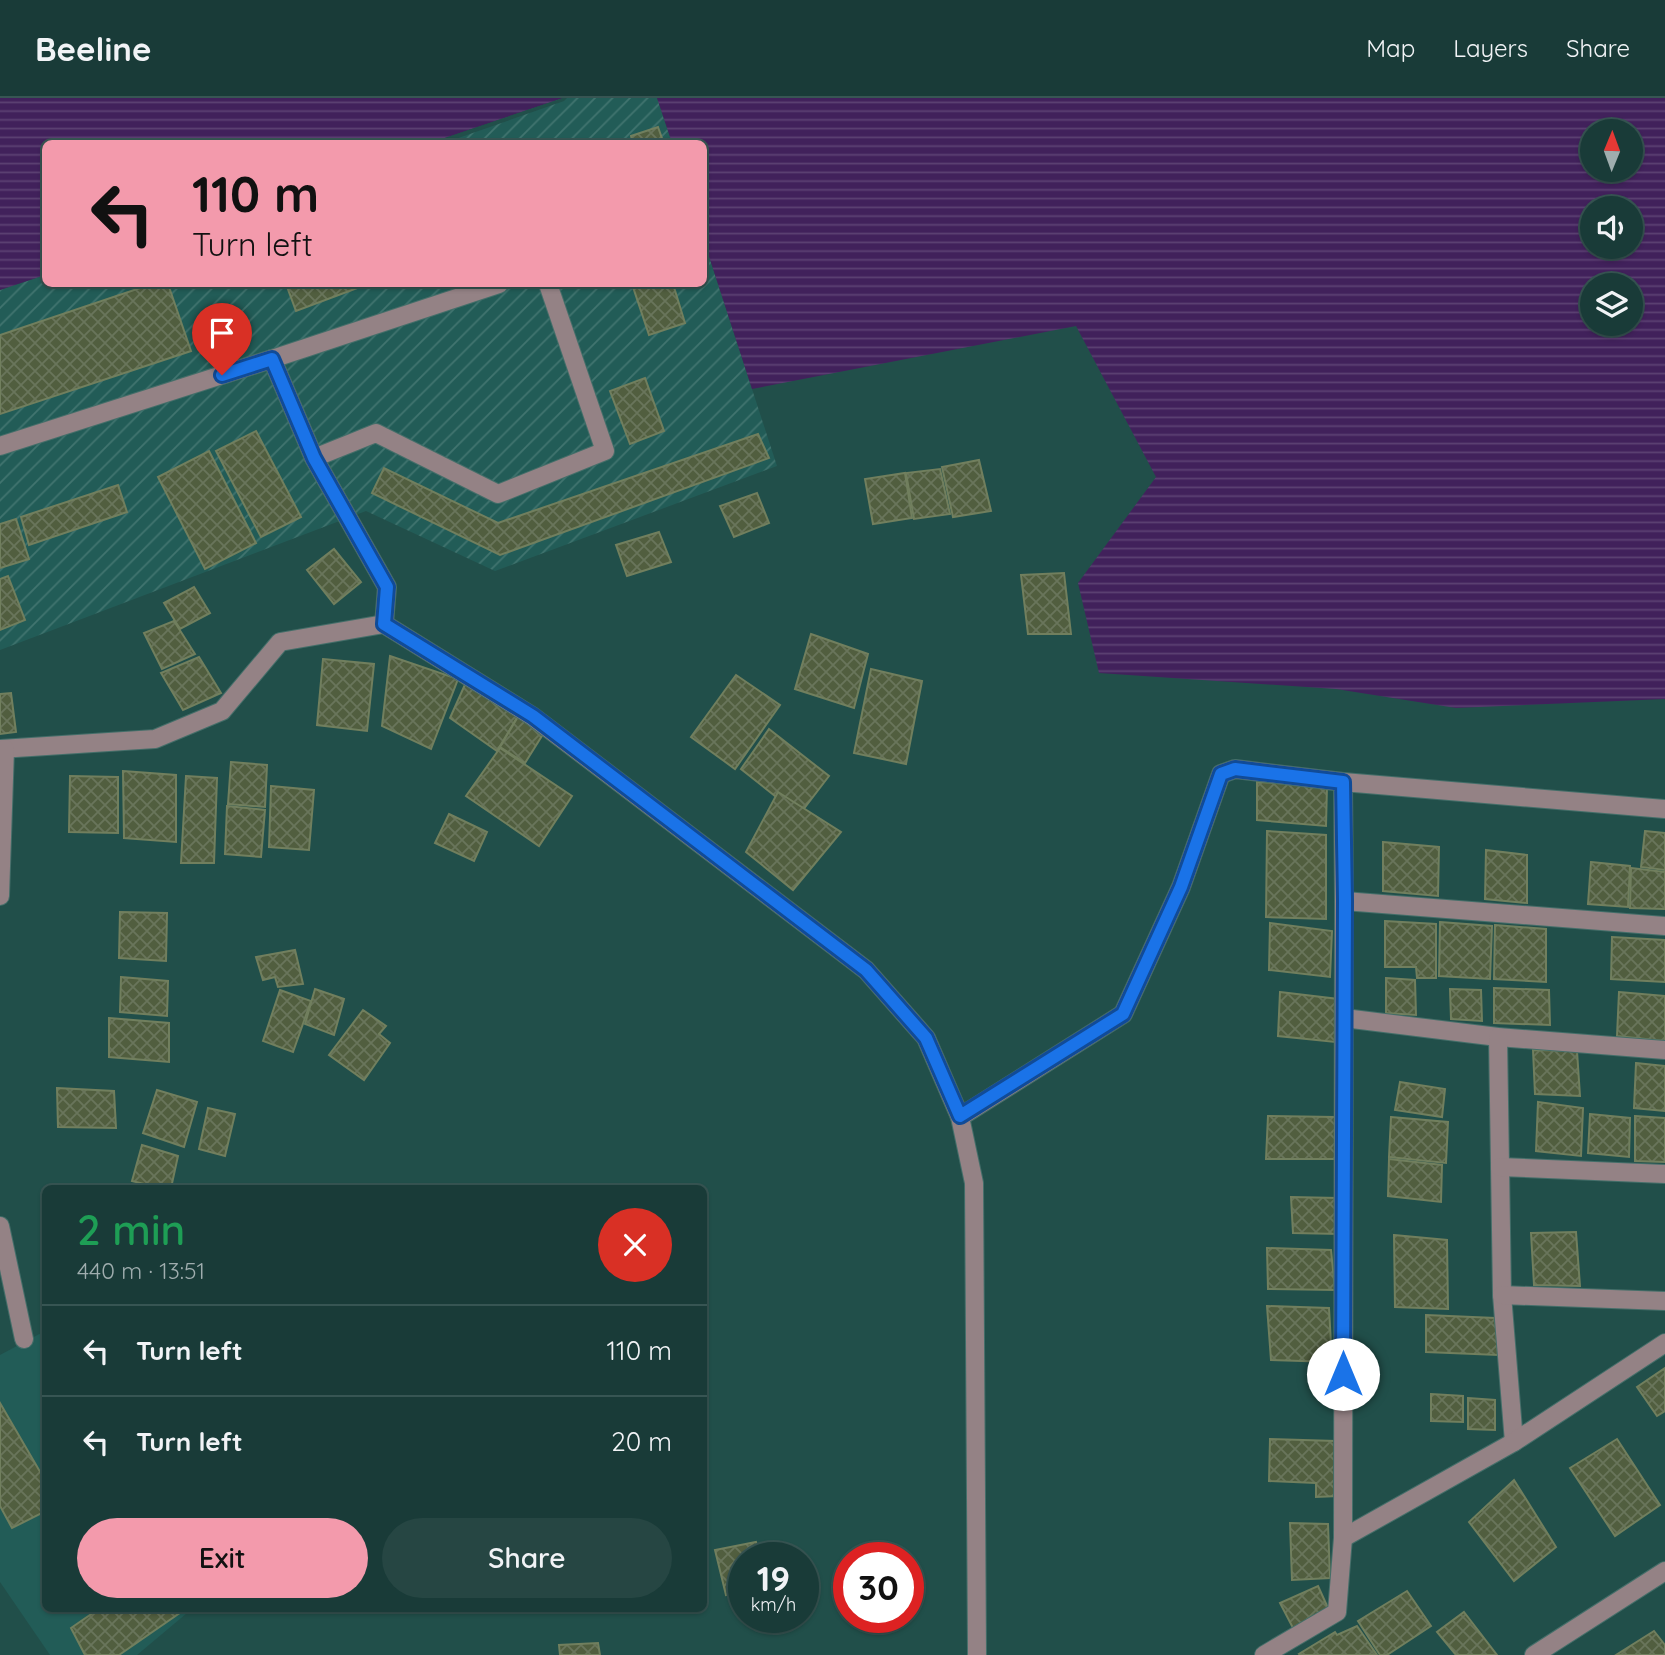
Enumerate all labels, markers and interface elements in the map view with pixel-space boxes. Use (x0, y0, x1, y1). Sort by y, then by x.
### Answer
text: Beeline (35, 28, 151, 69)
text: Map (1366, 33, 1415, 63)
text: Layers (1453, 33, 1528, 63)
text: Share (1566, 33, 1630, 63)
north arrow (1580, 119, 1643, 182)
map controls (1580, 119, 1643, 336)
text: 110 m (192, 163, 319, 224)
icon: left (77, 168, 168, 259)
button: sound (1580, 196, 1643, 259)
text: Turn left (192, 224, 313, 264)
button: layers (1580, 273, 1643, 336)
pin (192, 303, 252, 375)
icon: arrive (203, 314, 241, 352)
text: 2 min (77, 1203, 185, 1256)
button: close (598, 1208, 672, 1282)
text: 440 m · 13:51 (77, 1256, 205, 1285)
icon: left (77, 1332, 115, 1370)
text: Turn left (136, 1334, 243, 1367)
text: 110 m (606, 1334, 672, 1367)
position arrow (1306, 1337, 1380, 1411)
icon: left (77, 1423, 115, 1461)
text: Turn left (136, 1425, 243, 1458)
text: 20 m (611, 1425, 672, 1458)
button: Exit (77, 1518, 368, 1598)
button: Share (382, 1518, 672, 1598)
speed limit sign: 30 (833, 1542, 924, 1633)
text: 19 (757, 1556, 790, 1600)
text: km/h (751, 1593, 796, 1616)

